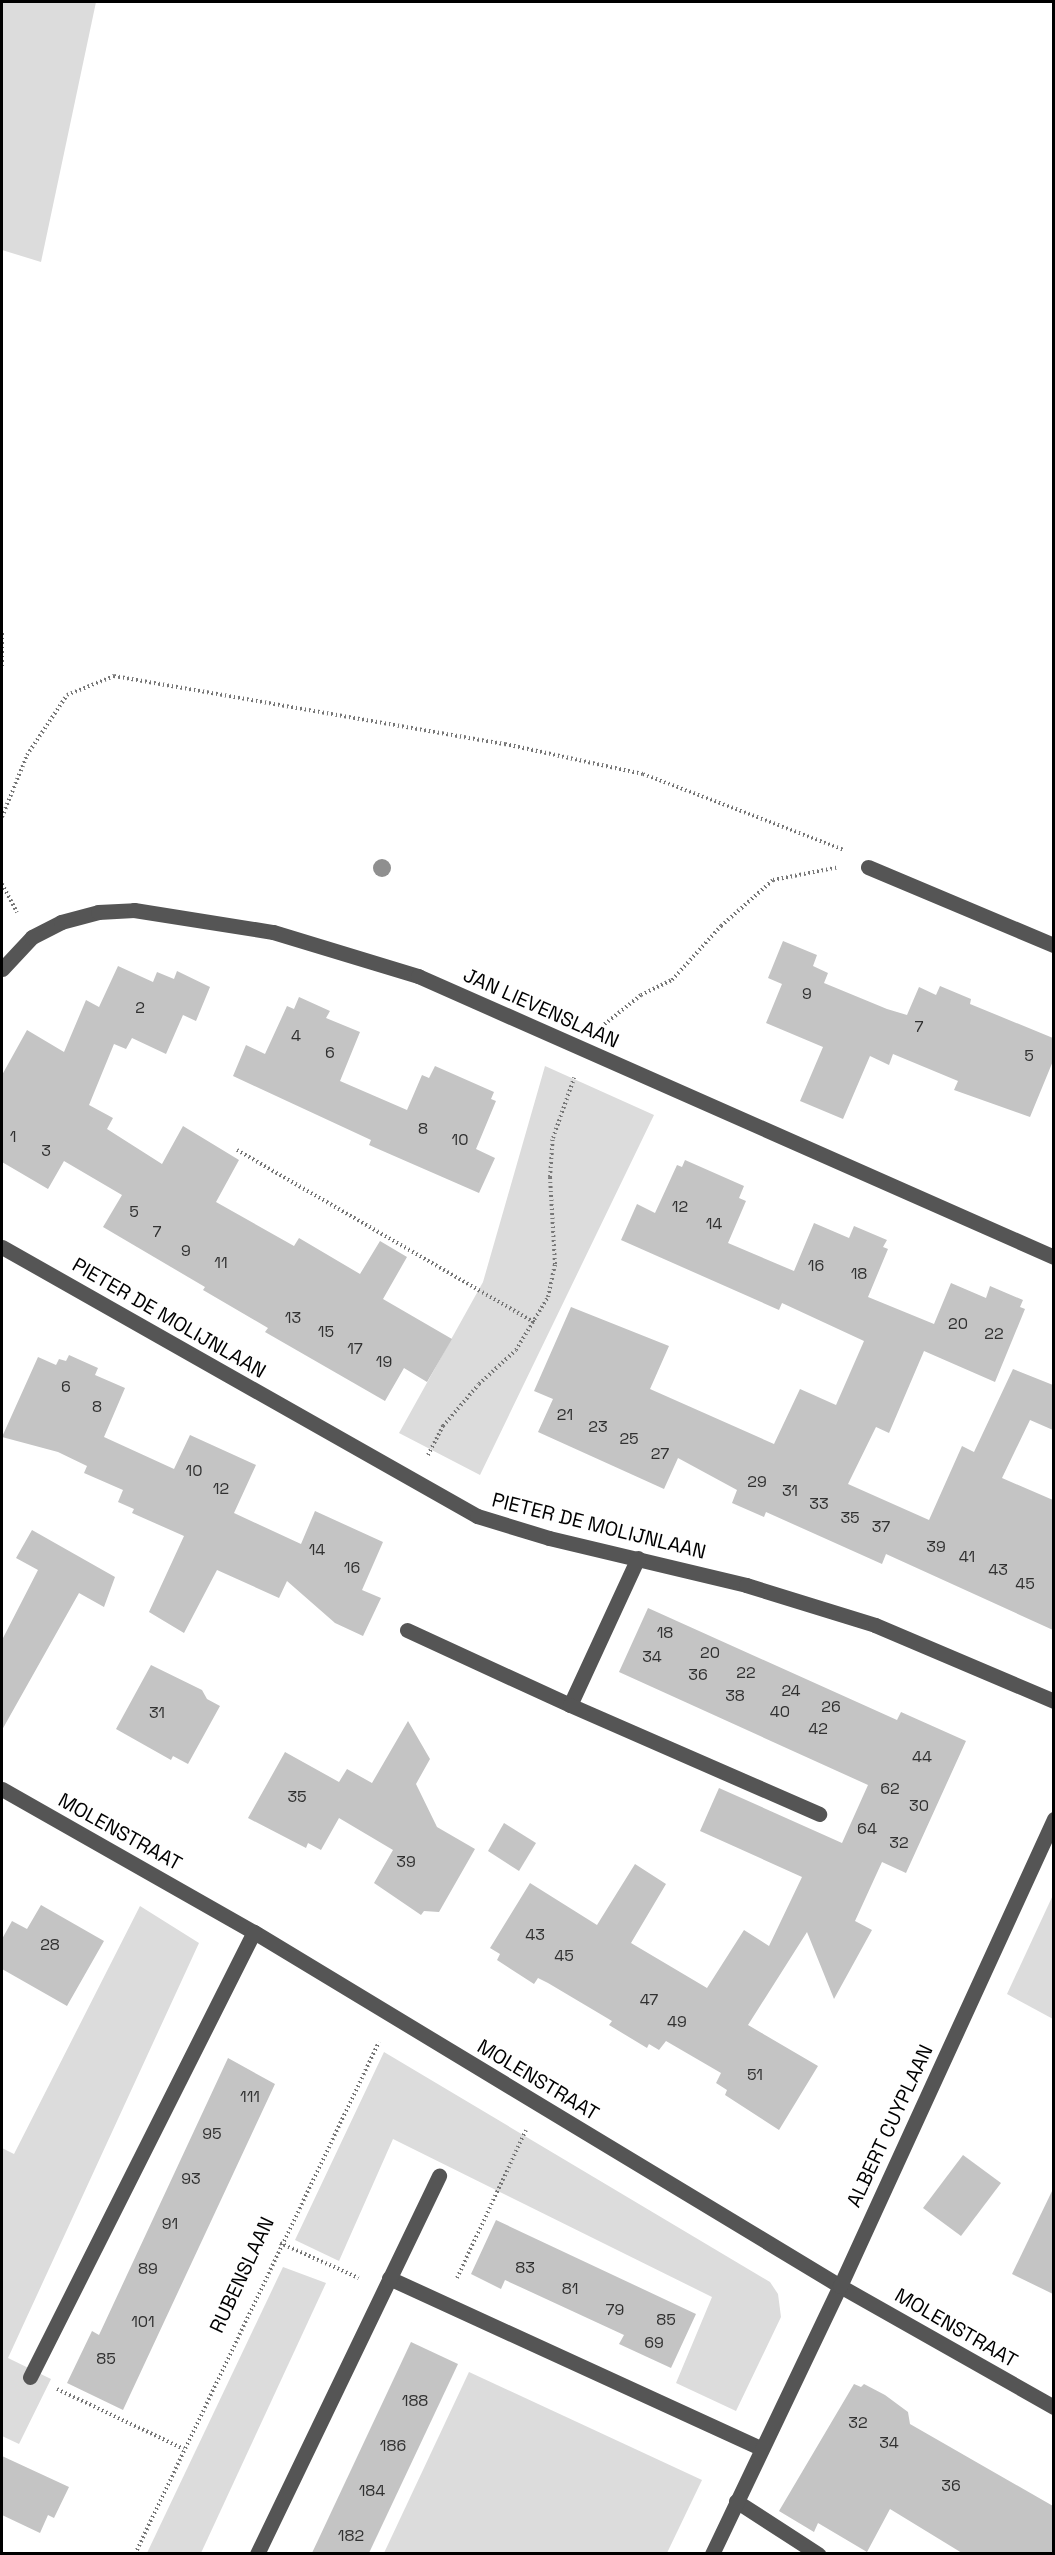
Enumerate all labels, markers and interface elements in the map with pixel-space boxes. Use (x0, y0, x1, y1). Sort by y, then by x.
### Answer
street label: JAN LIEVENSLAAN (459, 963, 623, 1053)
house number: 9 (802, 984, 812, 1004)
house number: 2 (135, 998, 145, 1018)
house number: 7 (914, 1017, 924, 1037)
house number: 4 (291, 1026, 301, 1046)
house number: 6 (325, 1043, 335, 1063)
house number: 5 (1024, 1046, 1034, 1066)
house number: 8 (418, 1119, 428, 1139)
house number: 1 (10, 1127, 16, 1147)
house number: 10 (452, 1130, 468, 1150)
house number: 3 (41, 1141, 51, 1161)
house number: 12 (672, 1197, 688, 1217)
house number: 5 (129, 1202, 139, 1222)
house number: 14 (706, 1214, 722, 1234)
house number: 7 (152, 1222, 162, 1242)
house number: 9 (181, 1241, 191, 1261)
street label: PIETER DE MOLIJNLAAN (68, 1253, 270, 1383)
house number: 11 (214, 1253, 228, 1273)
house number: 16 (808, 1256, 824, 1276)
house number: 18 (851, 1264, 867, 1284)
house number: 13 (285, 1308, 301, 1328)
house number: 20 (948, 1314, 968, 1334)
house number: 15 (318, 1322, 334, 1342)
house number: 22 (984, 1324, 1004, 1344)
house number: 17 (347, 1339, 363, 1359)
house number: 19 (376, 1352, 392, 1372)
house number: 6 (61, 1377, 71, 1397)
house number: 8 (92, 1397, 102, 1417)
house number: 21 (557, 1405, 573, 1425)
house number: 23 (588, 1417, 608, 1437)
house number: 25 (619, 1429, 639, 1449)
house number: 27 (651, 1444, 669, 1464)
house number: 10 (186, 1461, 202, 1481)
house number: 29 (747, 1472, 767, 1492)
house number: 12 (213, 1479, 229, 1499)
house number: 31 (782, 1481, 798, 1501)
street label: PIETER DE MOLIJNLAAN (490, 1488, 708, 1564)
house number: 33 (809, 1494, 829, 1514)
house number: 35 (840, 1508, 860, 1528)
house number: 37 (872, 1517, 890, 1537)
house number: 39 (926, 1537, 946, 1557)
house number: 14 (309, 1540, 325, 1560)
house number: 41 (959, 1547, 975, 1567)
house number: 16 (344, 1558, 360, 1578)
house number: 43 (988, 1560, 1008, 1580)
house number: 45 (1015, 1574, 1035, 1594)
house number: 18 (657, 1623, 673, 1643)
house number: 20 (700, 1643, 720, 1663)
house number: 34 (642, 1647, 662, 1667)
house number: 22 (736, 1663, 756, 1683)
house number: 36 (688, 1665, 708, 1685)
house number: 24 (781, 1681, 801, 1701)
house number: 38 (725, 1686, 745, 1706)
house number: 26 (821, 1697, 841, 1717)
house number: 40 (770, 1702, 790, 1722)
house number: 31 (149, 1703, 165, 1723)
house number: 42 (808, 1719, 828, 1739)
house number: 44 (912, 1747, 932, 1767)
house number: 62 (880, 1779, 900, 1799)
house number: 35 (287, 1787, 307, 1807)
street label: MOLENSTRAAT (54, 1788, 186, 1876)
house number: 30 (909, 1796, 929, 1816)
house number: 64 (857, 1819, 877, 1839)
house number: 32 (889, 1833, 909, 1853)
house number: 39 (396, 1852, 416, 1872)
house number: 43 (525, 1925, 545, 1945)
house number: 28 (40, 1935, 60, 1955)
house number: 45 (554, 1946, 574, 1966)
house number: 47 (640, 1990, 658, 2010)
house number: 49 (667, 2012, 687, 2032)
street label: MOLENSTRAAT (473, 2034, 603, 2126)
street label: ALBERT CUYPLAAN (842, 2041, 938, 2211)
house number: 51 (747, 2065, 763, 2085)
house number: 111 (240, 2087, 260, 2107)
house number: 95 (202, 2124, 222, 2144)
house number: 93 (181, 2169, 201, 2189)
street label: RUBENSLAAN (205, 2213, 279, 2337)
house number: 91 (162, 2214, 178, 2234)
house number: 83 (515, 2258, 535, 2278)
house number: 89 (138, 2259, 158, 2279)
house number: 81 (562, 2279, 578, 2299)
street label: MOLENSTRAAT (890, 2283, 1022, 2373)
house number: 79 (606, 2300, 624, 2320)
house number: 85 (656, 2310, 676, 2330)
house number: 101 (131, 2312, 155, 2332)
house number: 69 (644, 2333, 664, 2353)
house number: 85 (96, 2349, 116, 2369)
house number: 188 (402, 2391, 428, 2411)
house number: 32 (848, 2413, 868, 2433)
house number: 34 (879, 2433, 899, 2453)
house number: 186 (380, 2436, 406, 2456)
house number: 36 (941, 2476, 961, 2496)
house number: 184 (359, 2481, 385, 2501)
house number: 182 (338, 2526, 364, 2546)

